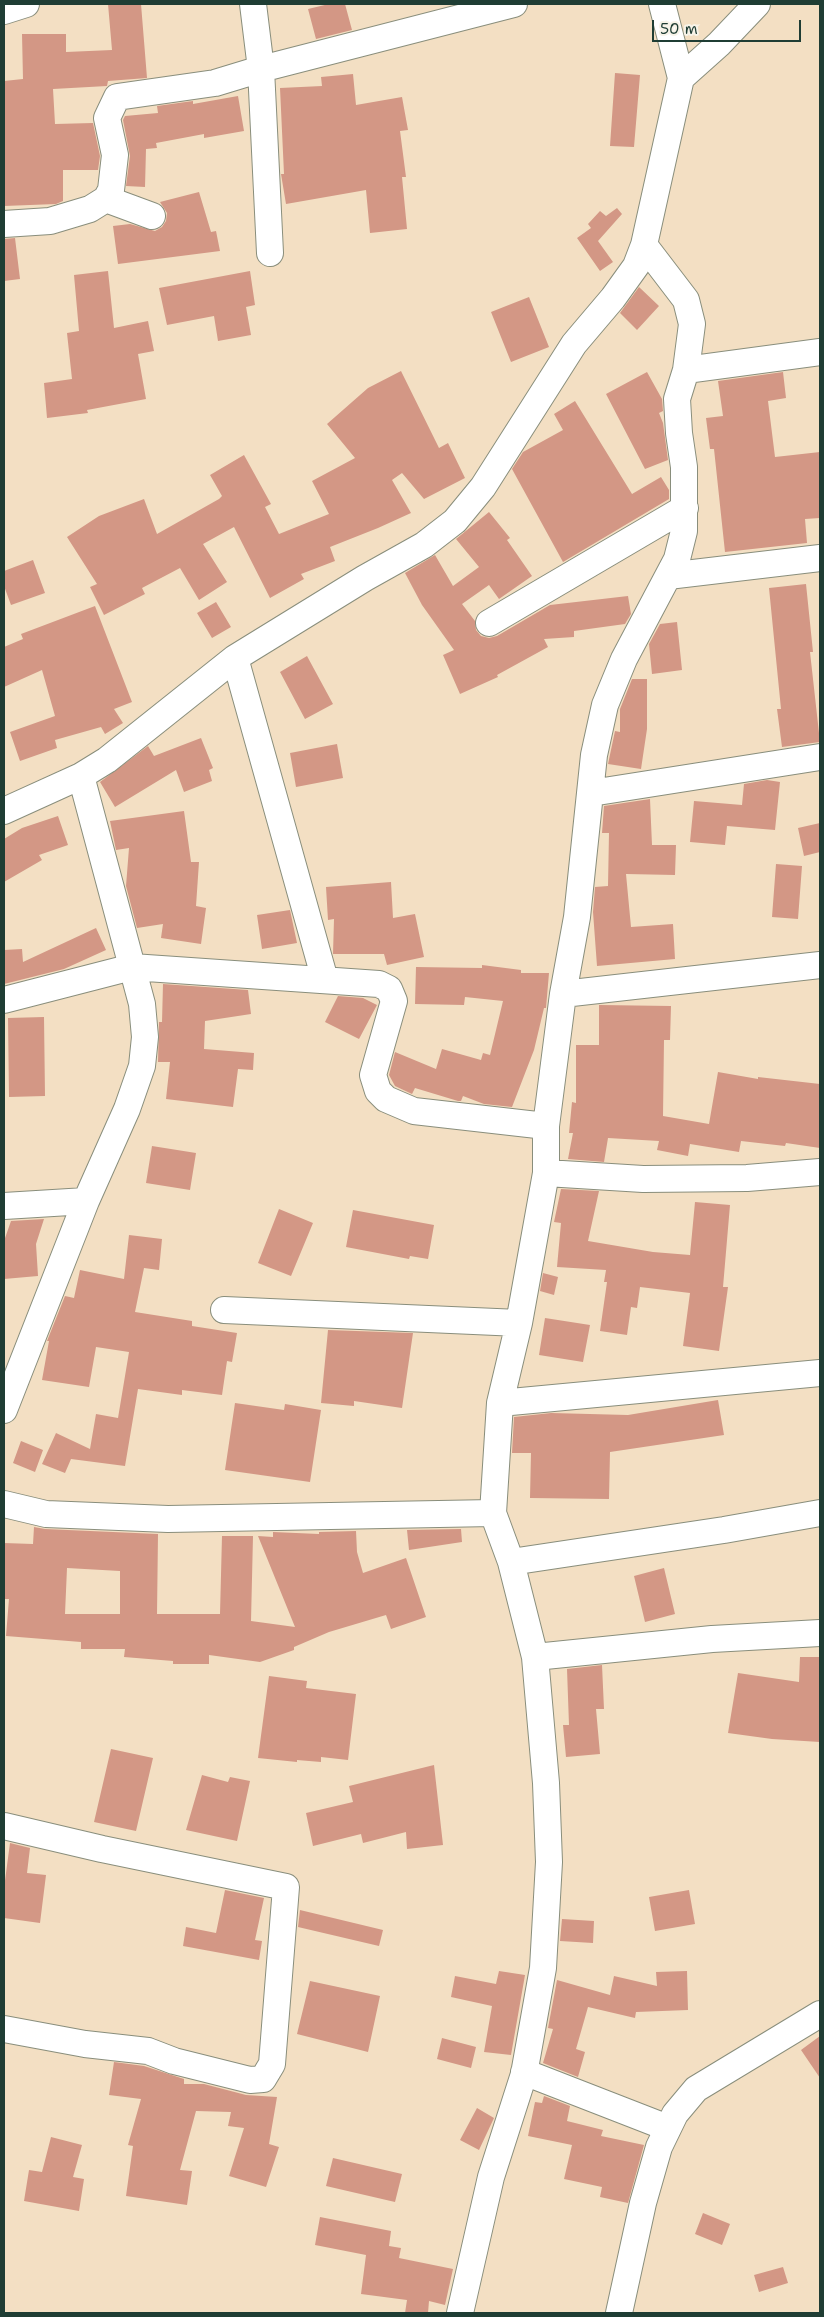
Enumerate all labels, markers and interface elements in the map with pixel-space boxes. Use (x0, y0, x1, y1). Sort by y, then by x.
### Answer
scale bar (654, 10, 803, 42)
text: 50 m (660, 19, 698, 39)

